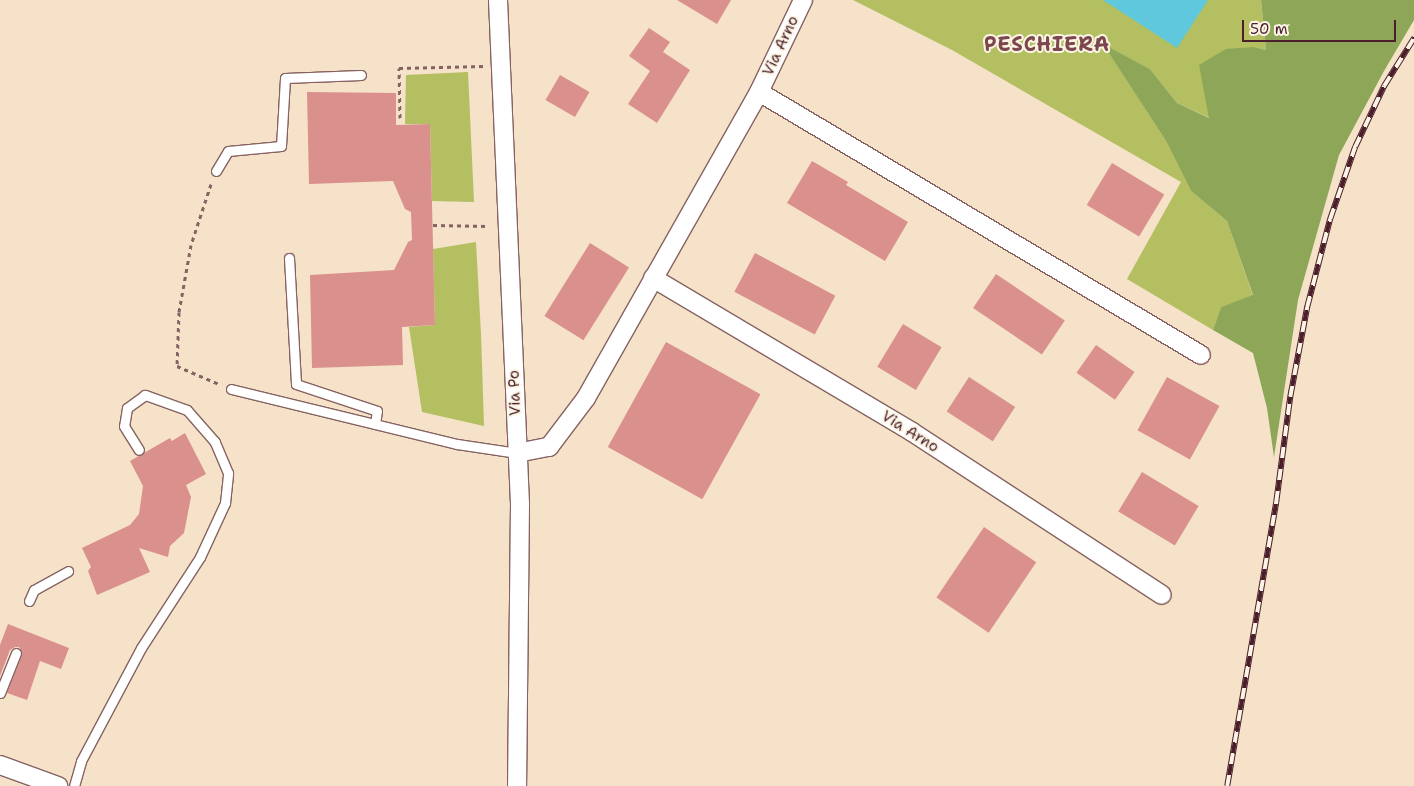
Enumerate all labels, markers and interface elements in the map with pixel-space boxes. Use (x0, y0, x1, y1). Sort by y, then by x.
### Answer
scale bar (1244, 10, 1398, 42)
street label: Via Arno (759, 13, 803, 79)
text: 50 m (1250, 19, 1288, 39)
district label: PESCHIERA (983, 32, 1111, 56)
street label: Via Po (505, 370, 525, 416)
street label: Via Arno (878, 407, 942, 457)

